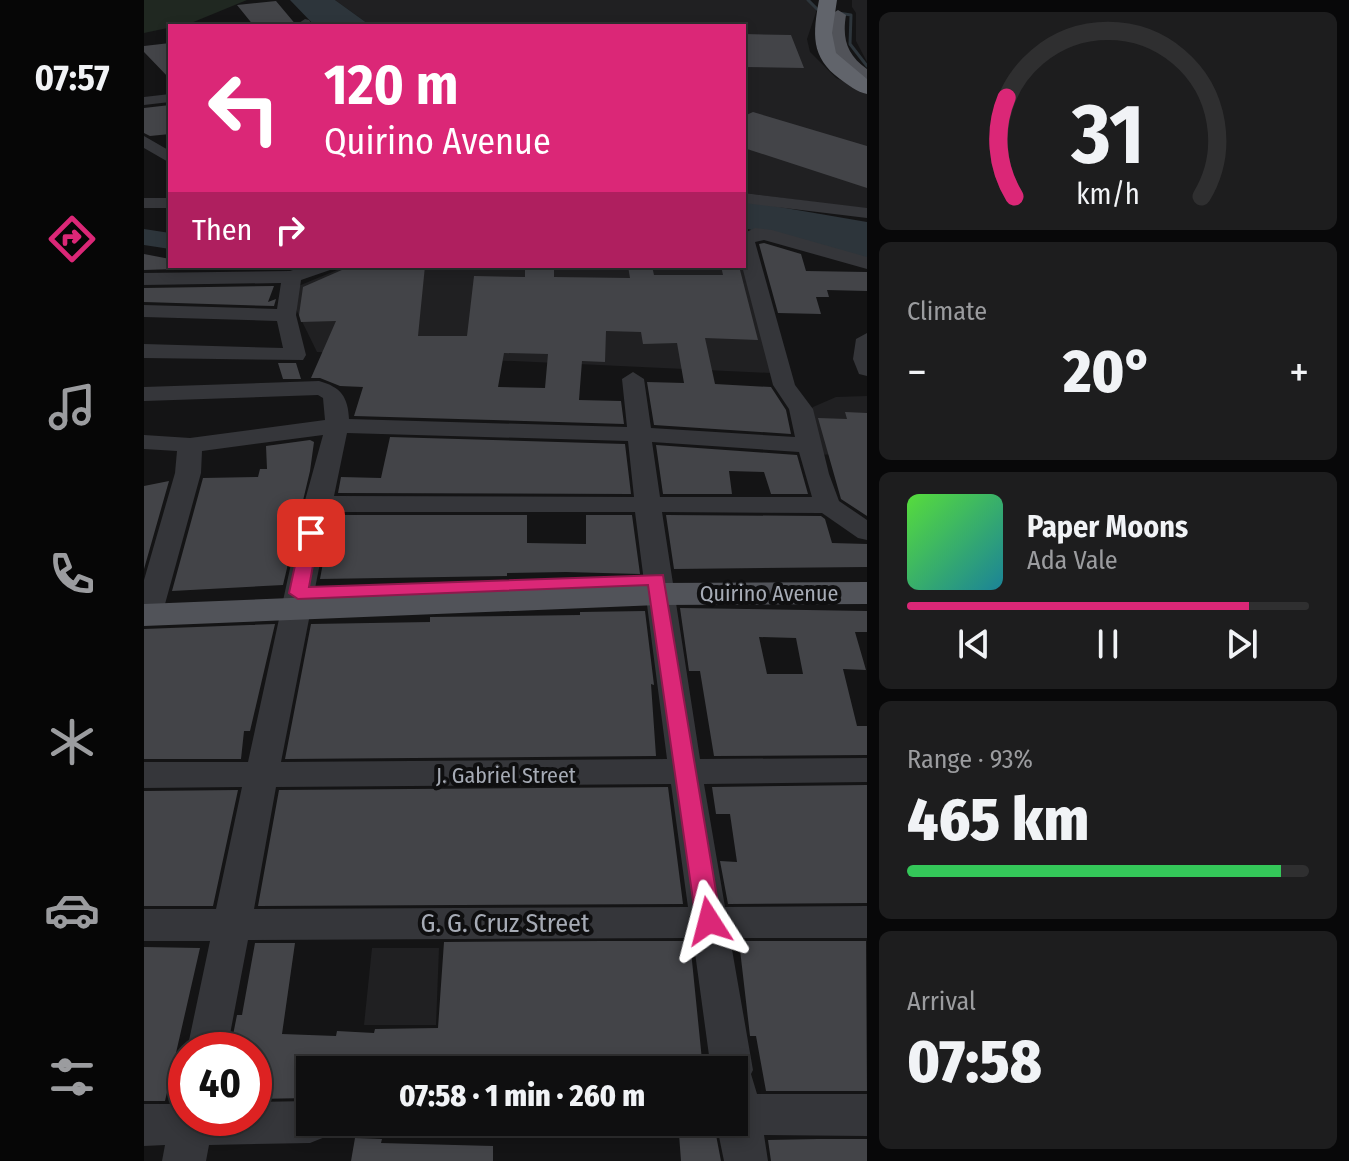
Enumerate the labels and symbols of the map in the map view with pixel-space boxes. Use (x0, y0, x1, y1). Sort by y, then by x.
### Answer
pin (277, 499, 345, 567)
street label: Quirino Avenue (700, 580, 838, 607)
street label: J. Gabriel Street (436, 762, 577, 789)
position arrow (667, 879, 751, 963)
street label: G. G. Cruz Street (421, 908, 590, 939)
speed limit sign: 40 (168, 1032, 272, 1136)

